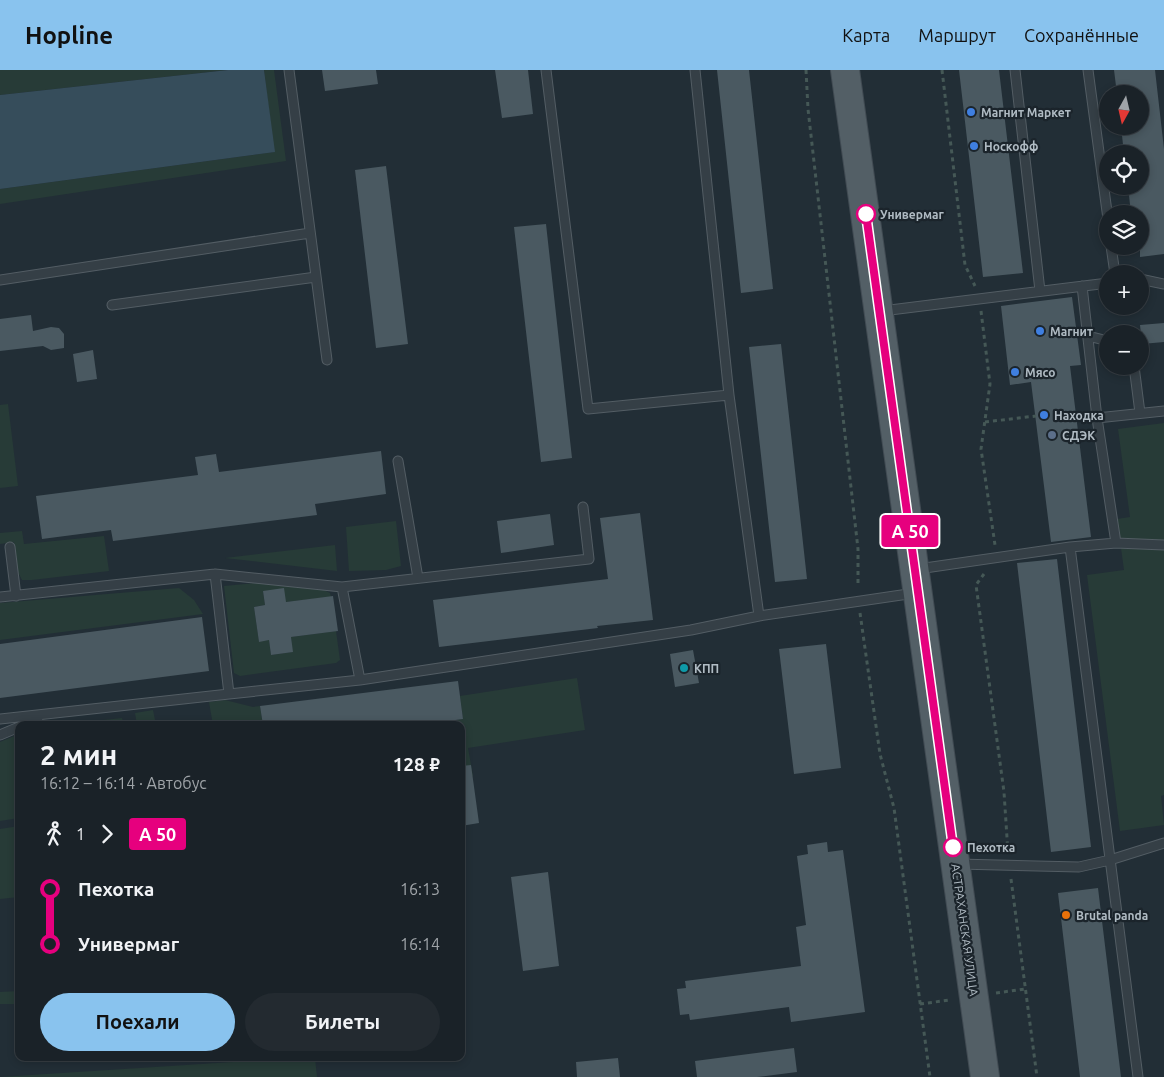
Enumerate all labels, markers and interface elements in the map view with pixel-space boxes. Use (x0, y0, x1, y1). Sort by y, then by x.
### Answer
text: Hopline (25, 22, 113, 49)
text: Карта (842, 25, 890, 45)
text: Маршрут (918, 25, 996, 45)
text: Сохранённые (1024, 25, 1139, 45)
north arrow (1099, 85, 1149, 135)
map controls (1099, 85, 1149, 375)
marker: Магнит Маркет (965, 106, 977, 118)
place label: Магнит Маркет (981, 106, 1071, 119)
marker: Носкофф (968, 140, 980, 152)
place label: Носкофф (984, 140, 1038, 153)
button: locate (1099, 145, 1149, 195)
marker: Универмаг (856, 204, 876, 224)
button: layers (1099, 205, 1149, 255)
place label: Универмаг (880, 208, 945, 221)
button: + (1099, 265, 1149, 315)
marker: Магнит (1034, 325, 1046, 337)
place label: Магнит (1050, 325, 1093, 338)
button: − (1099, 325, 1149, 375)
marker: Мясо (1009, 366, 1021, 378)
place label: Мясо (1025, 366, 1055, 379)
marker: Находка (1038, 409, 1050, 421)
place label: Находка (1054, 409, 1104, 422)
marker: СДЭК (1046, 429, 1058, 441)
place label: СДЭК (1062, 429, 1095, 442)
line badge: А 50 (875, 515, 945, 547)
text: А 50 (891, 521, 929, 541)
marker: КПП (678, 662, 690, 674)
place label: КПП (694, 662, 719, 675)
text: 2 мин (40, 739, 117, 770)
text: 128 ₽ (393, 753, 440, 775)
text: 16:12 – 16:14 · Автобус (40, 774, 207, 792)
icon: walk (40, 820, 68, 848)
icon: forward (93, 820, 121, 848)
text: А 50 (139, 824, 176, 844)
text: 1 (76, 825, 85, 843)
marker: Пехотка (943, 837, 963, 857)
place label: Пехотка (967, 841, 1015, 854)
street label: АСТРАХАНСКАЯ УЛИЦА (949, 863, 981, 997)
text: Пехотка (78, 878, 154, 900)
text: 16:13 (400, 880, 440, 898)
marker: Brutal panda (1060, 909, 1072, 921)
place label: Brutal panda (1076, 909, 1148, 922)
text: Универмаг (78, 933, 179, 955)
text: 16:14 (400, 935, 440, 953)
button: Поехали (40, 993, 235, 1051)
button: Билеты (245, 993, 440, 1051)

